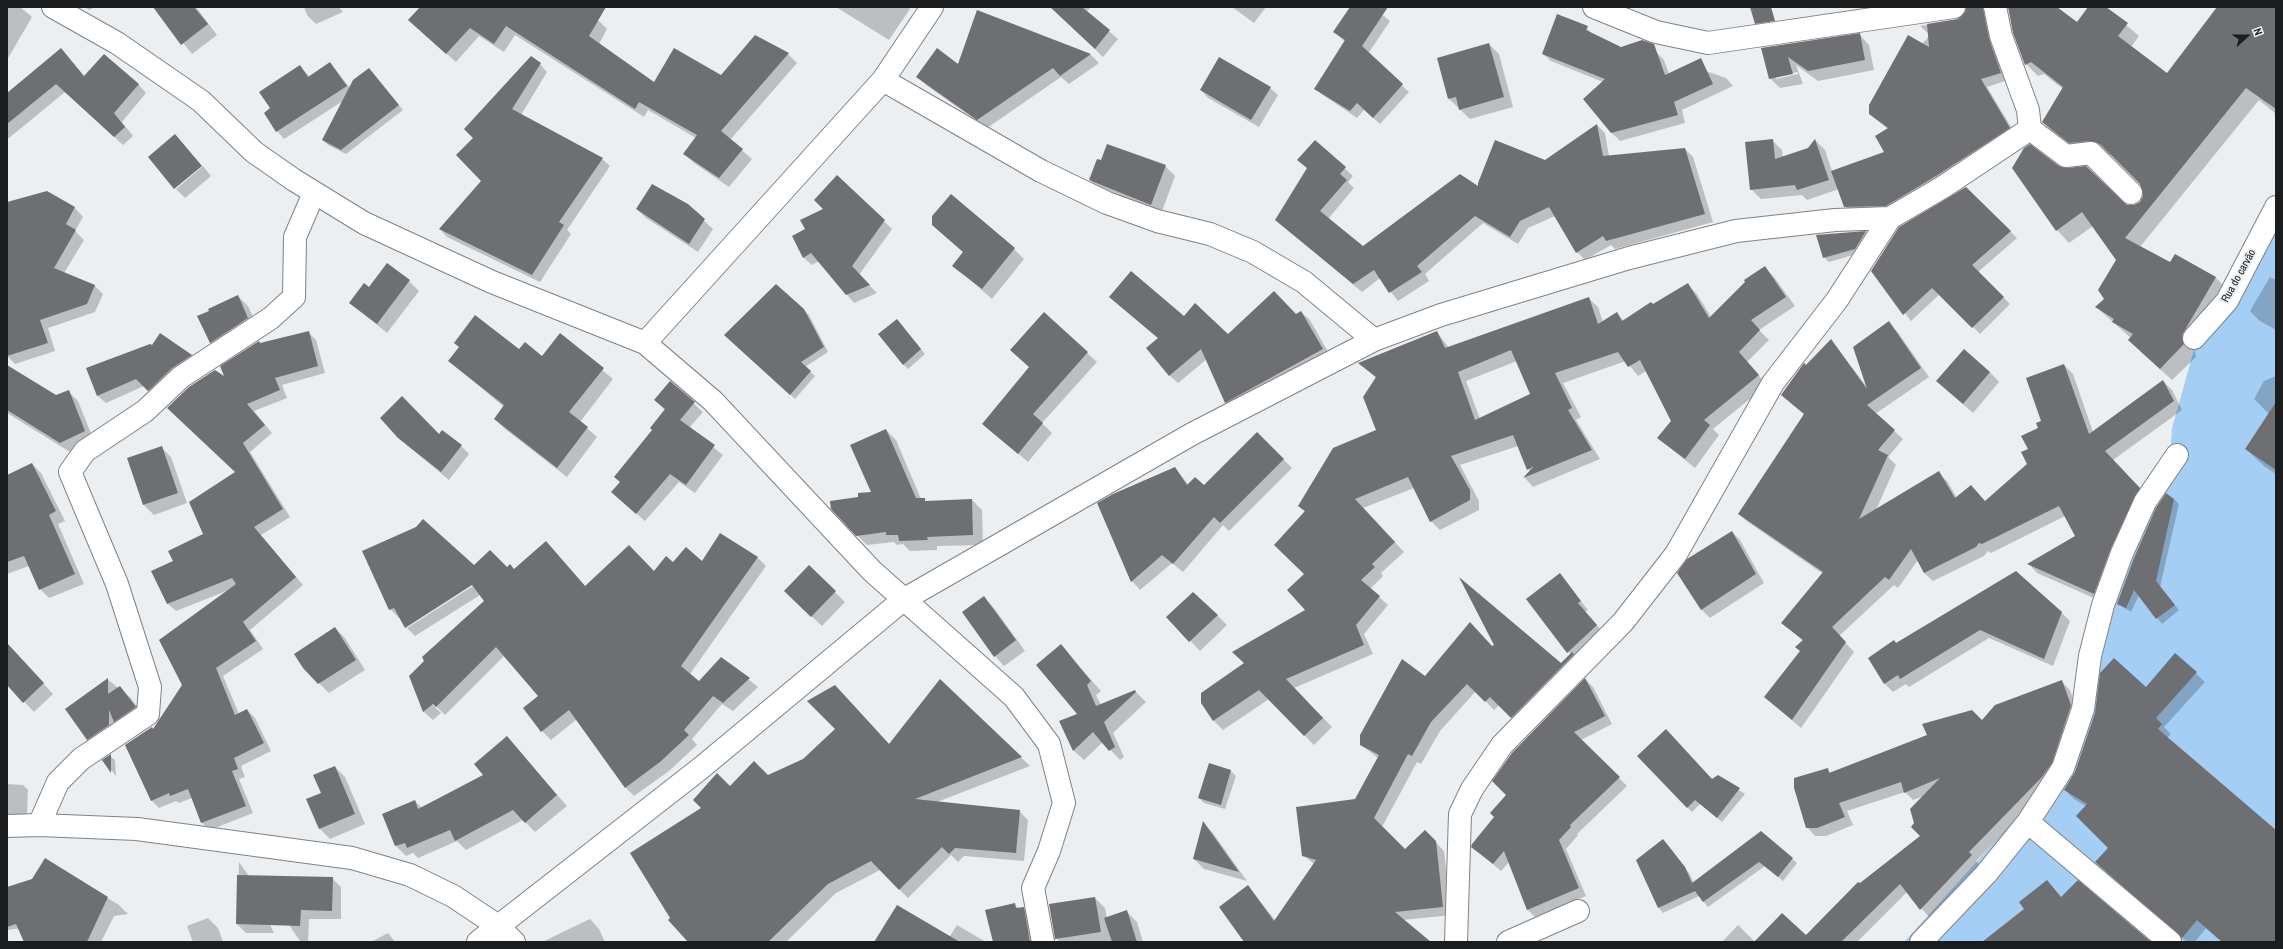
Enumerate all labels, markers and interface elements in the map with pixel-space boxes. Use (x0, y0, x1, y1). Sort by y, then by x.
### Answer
north arrow (2227, 16, 2267, 56)
text: N (2250, 26, 2266, 37)
street label: Rua do carvão (2219, 247, 2259, 305)

